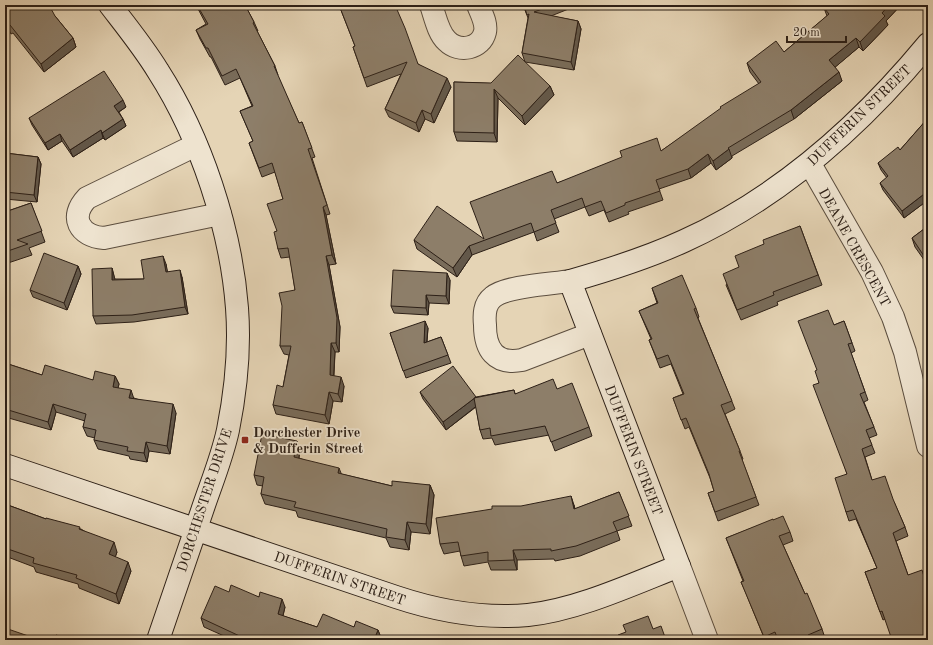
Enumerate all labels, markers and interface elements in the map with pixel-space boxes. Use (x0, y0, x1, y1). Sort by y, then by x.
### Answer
scale bar (787, 18, 846, 44)
text: 20 m (793, 27, 820, 39)
street label: DUFFERIN STREET (805, 63, 914, 169)
street label: DEANE CRESCENT (816, 186, 893, 309)
street label: DUFFERIN STREET (602, 383, 664, 517)
place label: Dorchester Drive & Dufferin Street (253, 426, 363, 456)
street label: DORCHESTER DRIVE (175, 427, 235, 574)
marker: Dorchester Drive & Dufferin Street (240, 435, 250, 445)
street label: DUFFERIN STREET (272, 550, 407, 608)

